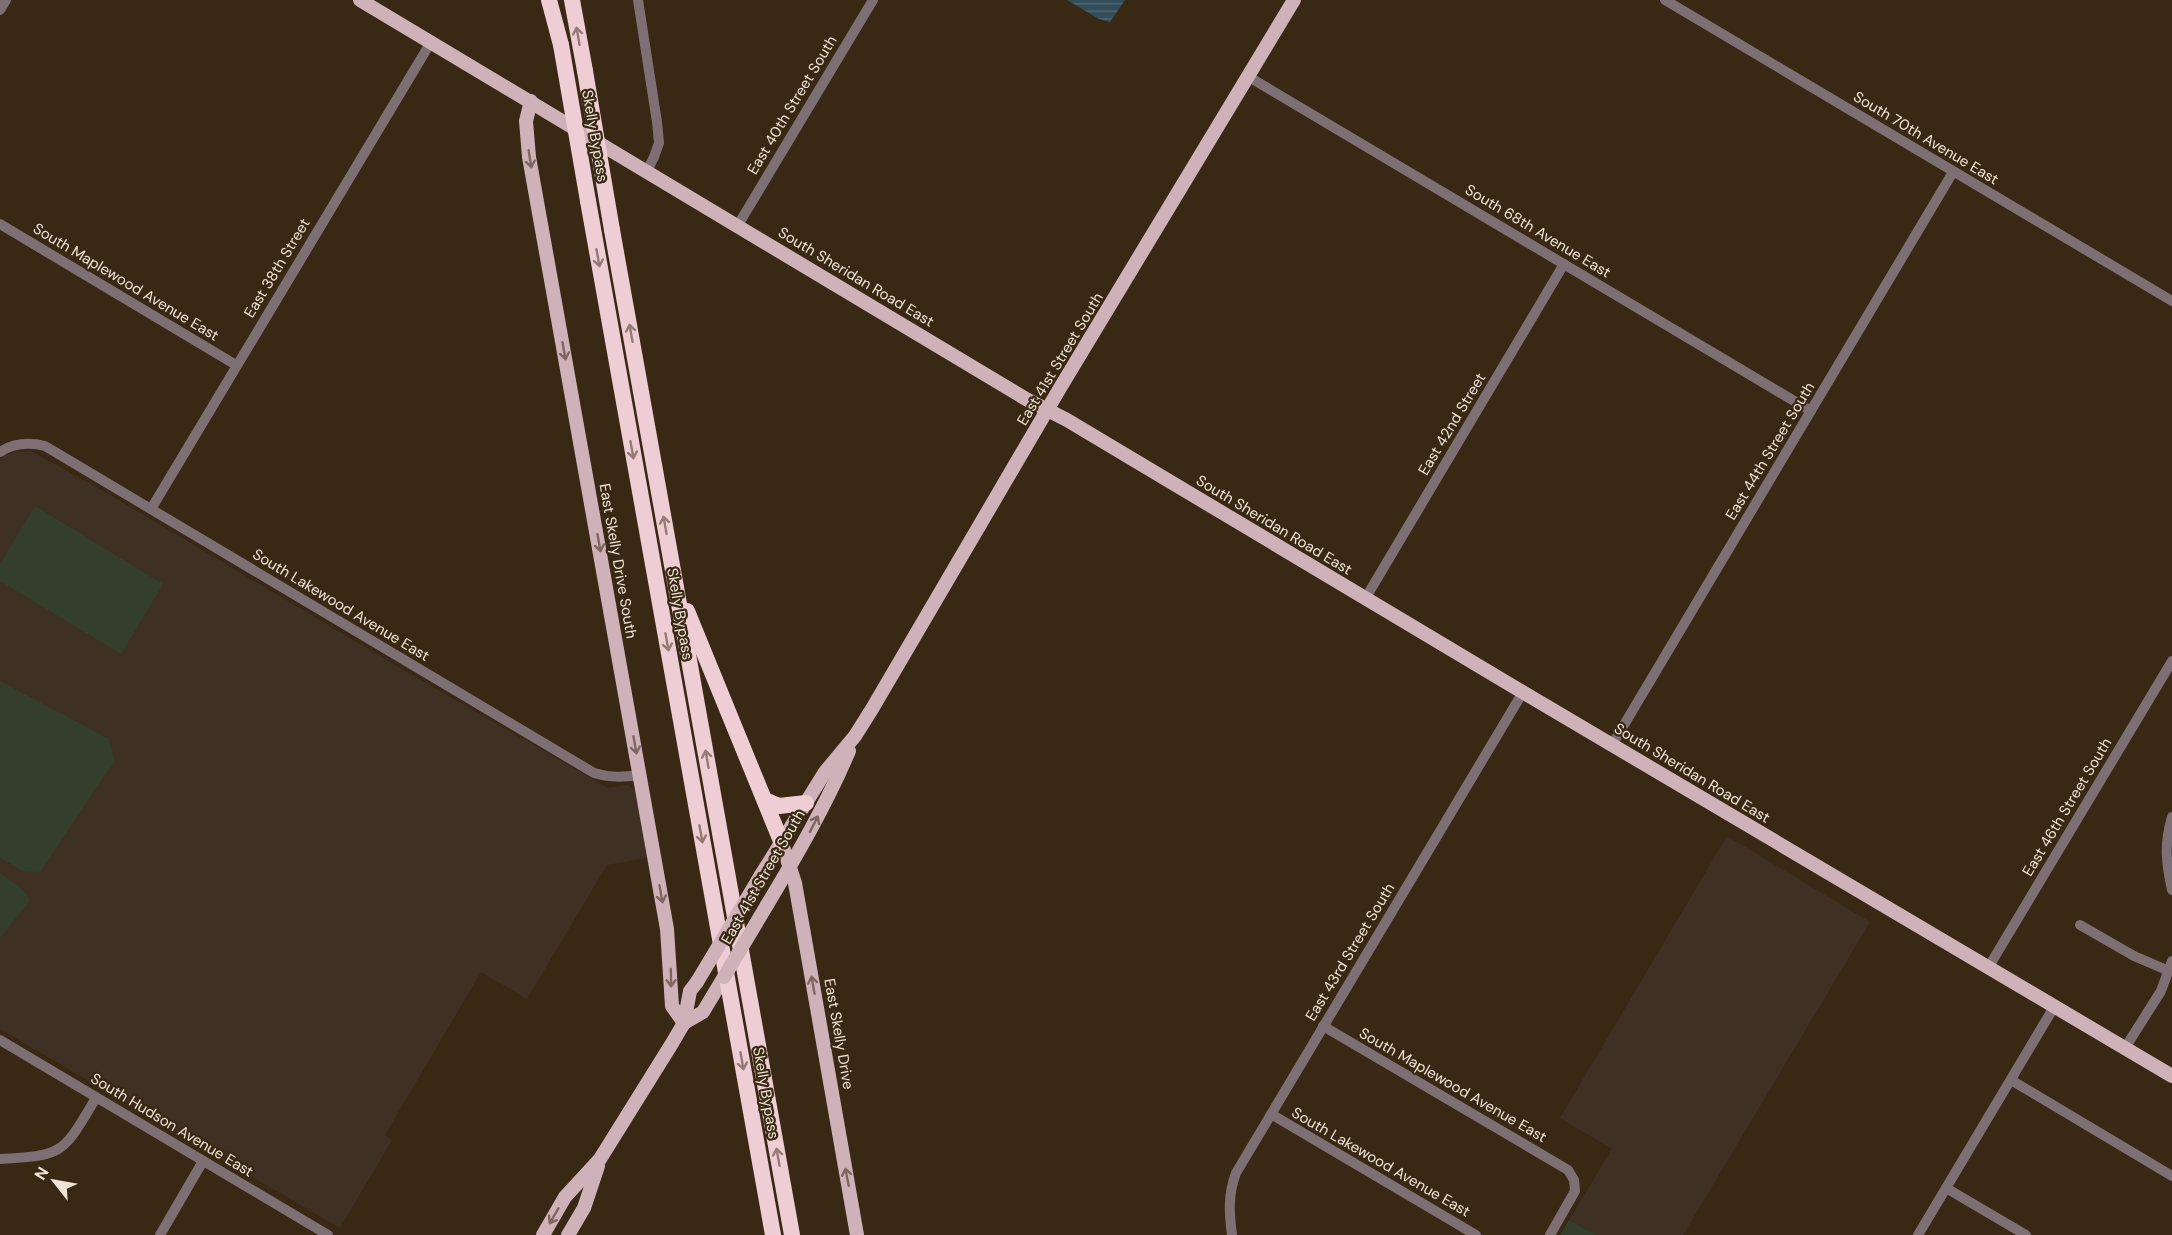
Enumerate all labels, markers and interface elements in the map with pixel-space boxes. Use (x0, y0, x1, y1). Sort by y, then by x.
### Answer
one-way arrow (572, 26, 583, 46)
street label: East 40th Street South (743, 32, 841, 178)
street label: South 70th Avenue East (1850, 87, 2002, 189)
street label: Skelly Bypass (577, 88, 613, 184)
one-way arrow (524, 149, 535, 168)
street label: South 68th Avenue East (1462, 180, 1615, 282)
street label: East 38th Street (239, 214, 315, 321)
street label: South Maplewood Avenue East (29, 218, 223, 346)
street label: South Sheridan Road East (774, 222, 938, 332)
one-way arrow (593, 248, 604, 268)
street label: East 41st Street South (1012, 289, 1108, 429)
one-way arrow (625, 324, 636, 344)
one-way arrow (559, 341, 570, 360)
street label: East 42nd Street (1414, 369, 1490, 479)
street label: East 44th Street South (1721, 378, 1819, 524)
one-way arrow (627, 440, 638, 460)
street label: South Sheridan Road East (1192, 470, 1356, 580)
street label: East Skelly Drive South (595, 482, 641, 640)
one-way arrow (659, 516, 670, 536)
one-way arrow (593, 533, 604, 552)
street label: South Lakewood Avenue East (249, 544, 433, 666)
street label: Skelly Bypass (662, 566, 698, 662)
one-way arrow (662, 632, 673, 652)
street label: South Sheridan Road East (1610, 718, 1774, 828)
street label: East 46th Street South (2018, 734, 2116, 880)
one-way arrow (630, 735, 641, 755)
one-way arrow (701, 750, 712, 770)
street label: East 41st Street South (716, 806, 810, 948)
one-way arrow (808, 815, 820, 833)
one-way arrow (696, 824, 707, 844)
street label: East 43rd Street South (1301, 879, 1399, 1025)
one-way arrow (655, 884, 666, 904)
one-way arrow (665, 967, 676, 987)
one-way arrow (807, 976, 818, 996)
street label: East Skelly Drive (819, 977, 859, 1091)
street label: South Maplewood Avenue East (1356, 1023, 1551, 1147)
street label: Skelly Bypass (748, 1045, 784, 1141)
one-way arrow (736, 1050, 747, 1070)
street label: South Hudson Avenue East (87, 1068, 257, 1182)
street label: South Lakewood Avenue East (1288, 1103, 1474, 1221)
one-way arrow (772, 1147, 783, 1167)
north arrow (24, 1151, 84, 1211)
text: N (30, 1163, 54, 1184)
one-way arrow (841, 1168, 852, 1188)
one-way arrow (547, 1207, 559, 1224)

